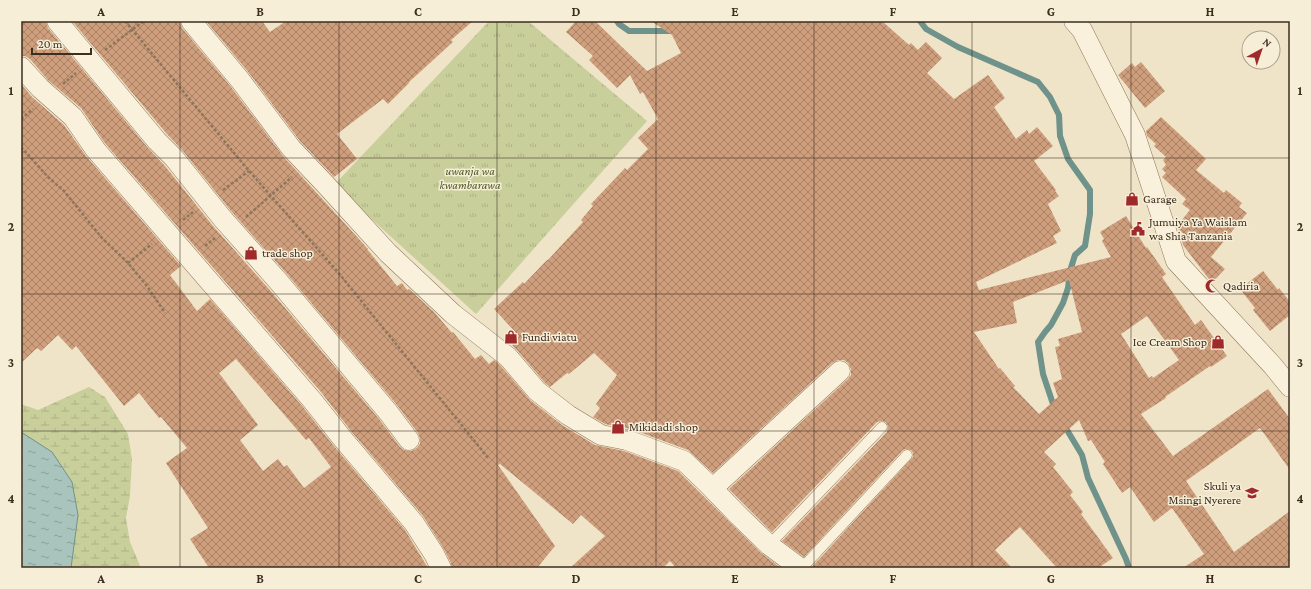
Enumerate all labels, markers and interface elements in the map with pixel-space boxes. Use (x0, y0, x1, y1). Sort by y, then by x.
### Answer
text: A (96, 4, 105, 19)
text: B (256, 4, 264, 19)
text: C (414, 4, 422, 19)
text: D (572, 4, 581, 19)
text: E (731, 4, 739, 19)
text: F (890, 4, 897, 19)
text: G (1047, 4, 1055, 19)
text: H (1206, 4, 1215, 19)
scale bar (32, 30, 91, 56)
north arrow (1241, 30, 1281, 70)
text: N (1261, 35, 1275, 50)
text: 20 m (38, 37, 63, 51)
text: 1 (9, 83, 14, 98)
text: 1 (1298, 83, 1303, 98)
park label: uwanja wa kwambarawa (439, 164, 501, 192)
shop icon: Garage (1124, 191, 1140, 207)
place label: Garage (1143, 192, 1177, 206)
place label: Jumuiya Ya Waislam wa Shia Tanzania (1148, 215, 1247, 243)
text: 2 (8, 219, 15, 234)
text: 2 (1297, 219, 1304, 234)
public building icon: Jumuiya Ya Waislam wa Shia Tanzania (1130, 221, 1146, 237)
shop icon: trade shop (243, 245, 259, 261)
place label: trade shop (262, 246, 313, 260)
mosque icon: Qadiria (1204, 278, 1220, 294)
place label: Qadiria (1223, 279, 1259, 293)
shop icon: Fundi viatu (503, 329, 519, 345)
place label: Fundi viatu (522, 330, 577, 344)
shop icon: Ice Cream Shop (1210, 334, 1226, 350)
place label: Ice Cream Shop (1133, 335, 1207, 349)
text: 3 (8, 355, 14, 370)
text: 3 (1297, 355, 1303, 370)
shop icon: Mikidadi shop (610, 419, 626, 435)
place label: Mikidadi shop (629, 420, 698, 434)
place label: Skuli ya Msingi Nyerere (1169, 479, 1241, 507)
school or university icon: Skuli ya Msingi Nyerere (1244, 485, 1260, 501)
text: 4 (7, 491, 15, 506)
text: 4 (1296, 491, 1304, 506)
text: A (96, 571, 105, 586)
text: B (256, 571, 264, 586)
text: C (414, 571, 422, 586)
text: D (572, 571, 581, 586)
text: E (731, 571, 739, 586)
text: F (890, 571, 897, 586)
text: G (1047, 571, 1055, 586)
text: H (1206, 571, 1215, 586)

